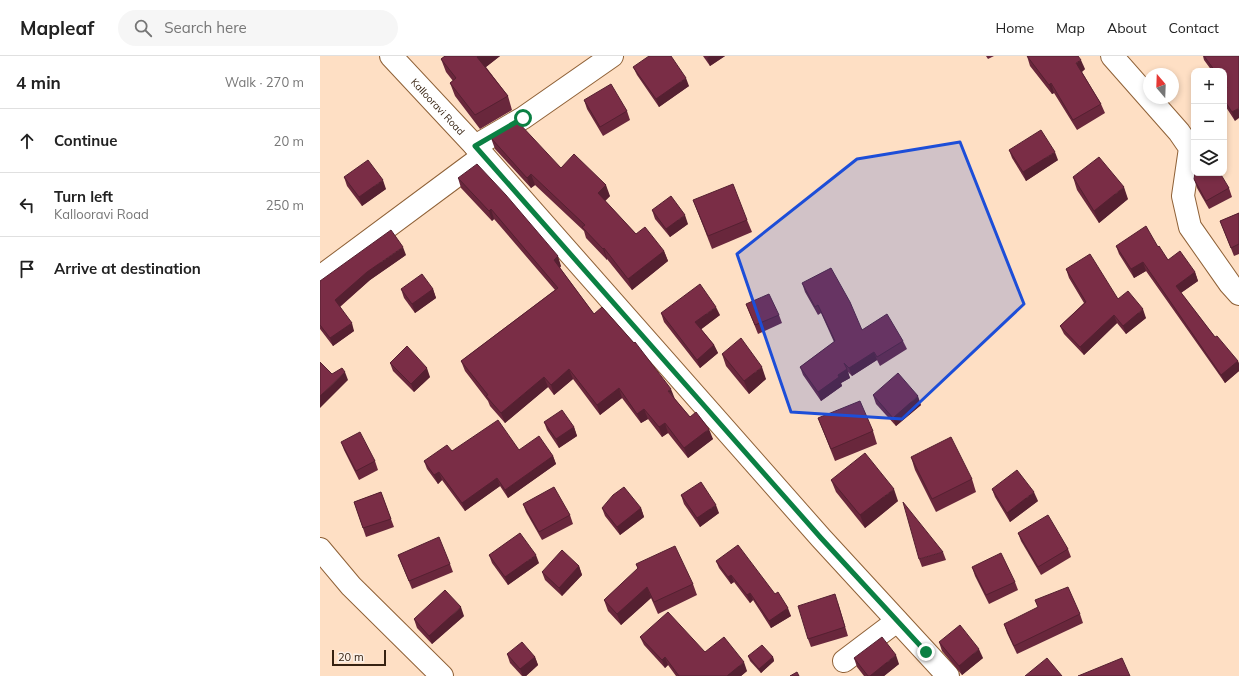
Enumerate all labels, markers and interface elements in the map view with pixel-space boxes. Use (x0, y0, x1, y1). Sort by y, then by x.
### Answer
search box (118, 10, 398, 46)
text: Mapleaf (20, 16, 94, 40)
icon: search (132, 17, 154, 39)
text: Search here (164, 18, 247, 37)
text: Home (995, 19, 1034, 37)
text: Map (1056, 19, 1085, 37)
text: About (1107, 19, 1147, 37)
text: Contact (1169, 19, 1219, 37)
north arrow (1143, 68, 1179, 104)
map controls (1191, 68, 1227, 176)
button: + (1191, 68, 1227, 104)
text: 4 min (16, 72, 61, 93)
text: Walk · 270 m (225, 74, 304, 90)
street label: Kallooravi Road (408, 76, 467, 138)
button: − (1191, 104, 1227, 140)
route start (514, 109, 532, 127)
icon: ahead (16, 130, 38, 152)
text: Continue (54, 131, 117, 150)
text: 20 m (274, 133, 304, 149)
button: layers (1191, 140, 1227, 176)
text: Turn left (54, 187, 113, 206)
icon: left (16, 194, 38, 216)
text: 250 m (266, 197, 304, 213)
text: Kallooravi Road (54, 206, 149, 222)
icon: arrive (16, 258, 38, 280)
text: Arrive at destination (54, 259, 201, 278)
route end (917, 643, 935, 661)
scale bar (332, 648, 386, 667)
text: 20 m (338, 650, 364, 664)

